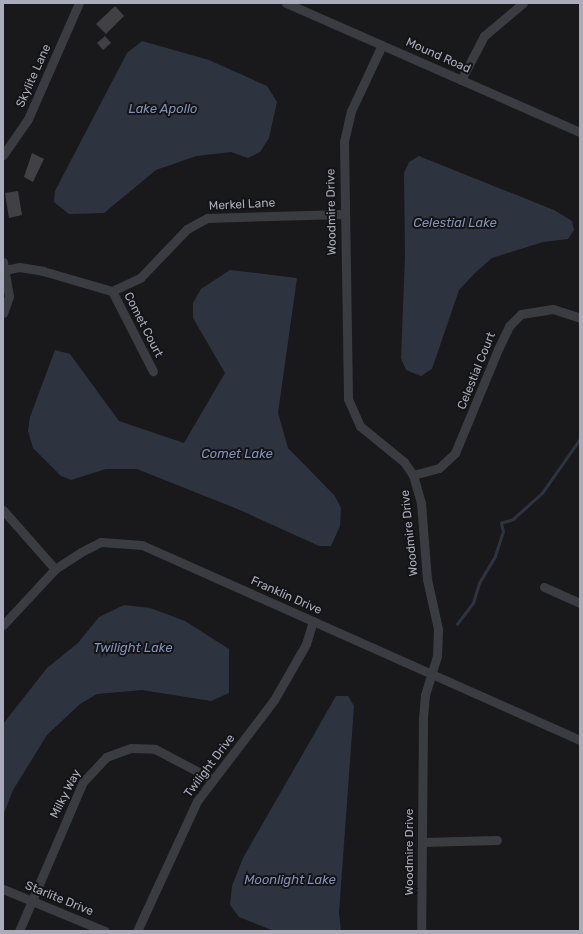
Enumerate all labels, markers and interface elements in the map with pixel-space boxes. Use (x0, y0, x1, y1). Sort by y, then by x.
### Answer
street label: Mound Road (403, 35, 473, 77)
street label: Skylite Lane (14, 42, 54, 110)
water label: Lake Apollo (128, 101, 198, 117)
street label: Woodmire Drive (324, 168, 340, 256)
street label: Merkel Lane (208, 196, 276, 214)
water label: Celestial Lake (413, 215, 497, 231)
street label: Comet Court (120, 290, 166, 360)
street label: Celestial Court (455, 330, 499, 412)
water label: Comet Lake (201, 446, 273, 462)
street label: Woodmire Drive (398, 489, 422, 577)
street label: Franklin Drive (248, 574, 324, 618)
water label: Twilight Lake (94, 640, 172, 656)
street label: Twilight Drive (182, 732, 238, 800)
street label: Milky Way (47, 767, 85, 821)
street label: Woodmire Drive (403, 809, 417, 895)
water label: Moonlight Lake (244, 872, 336, 888)
street label: Starlite Drive (23, 879, 95, 919)

